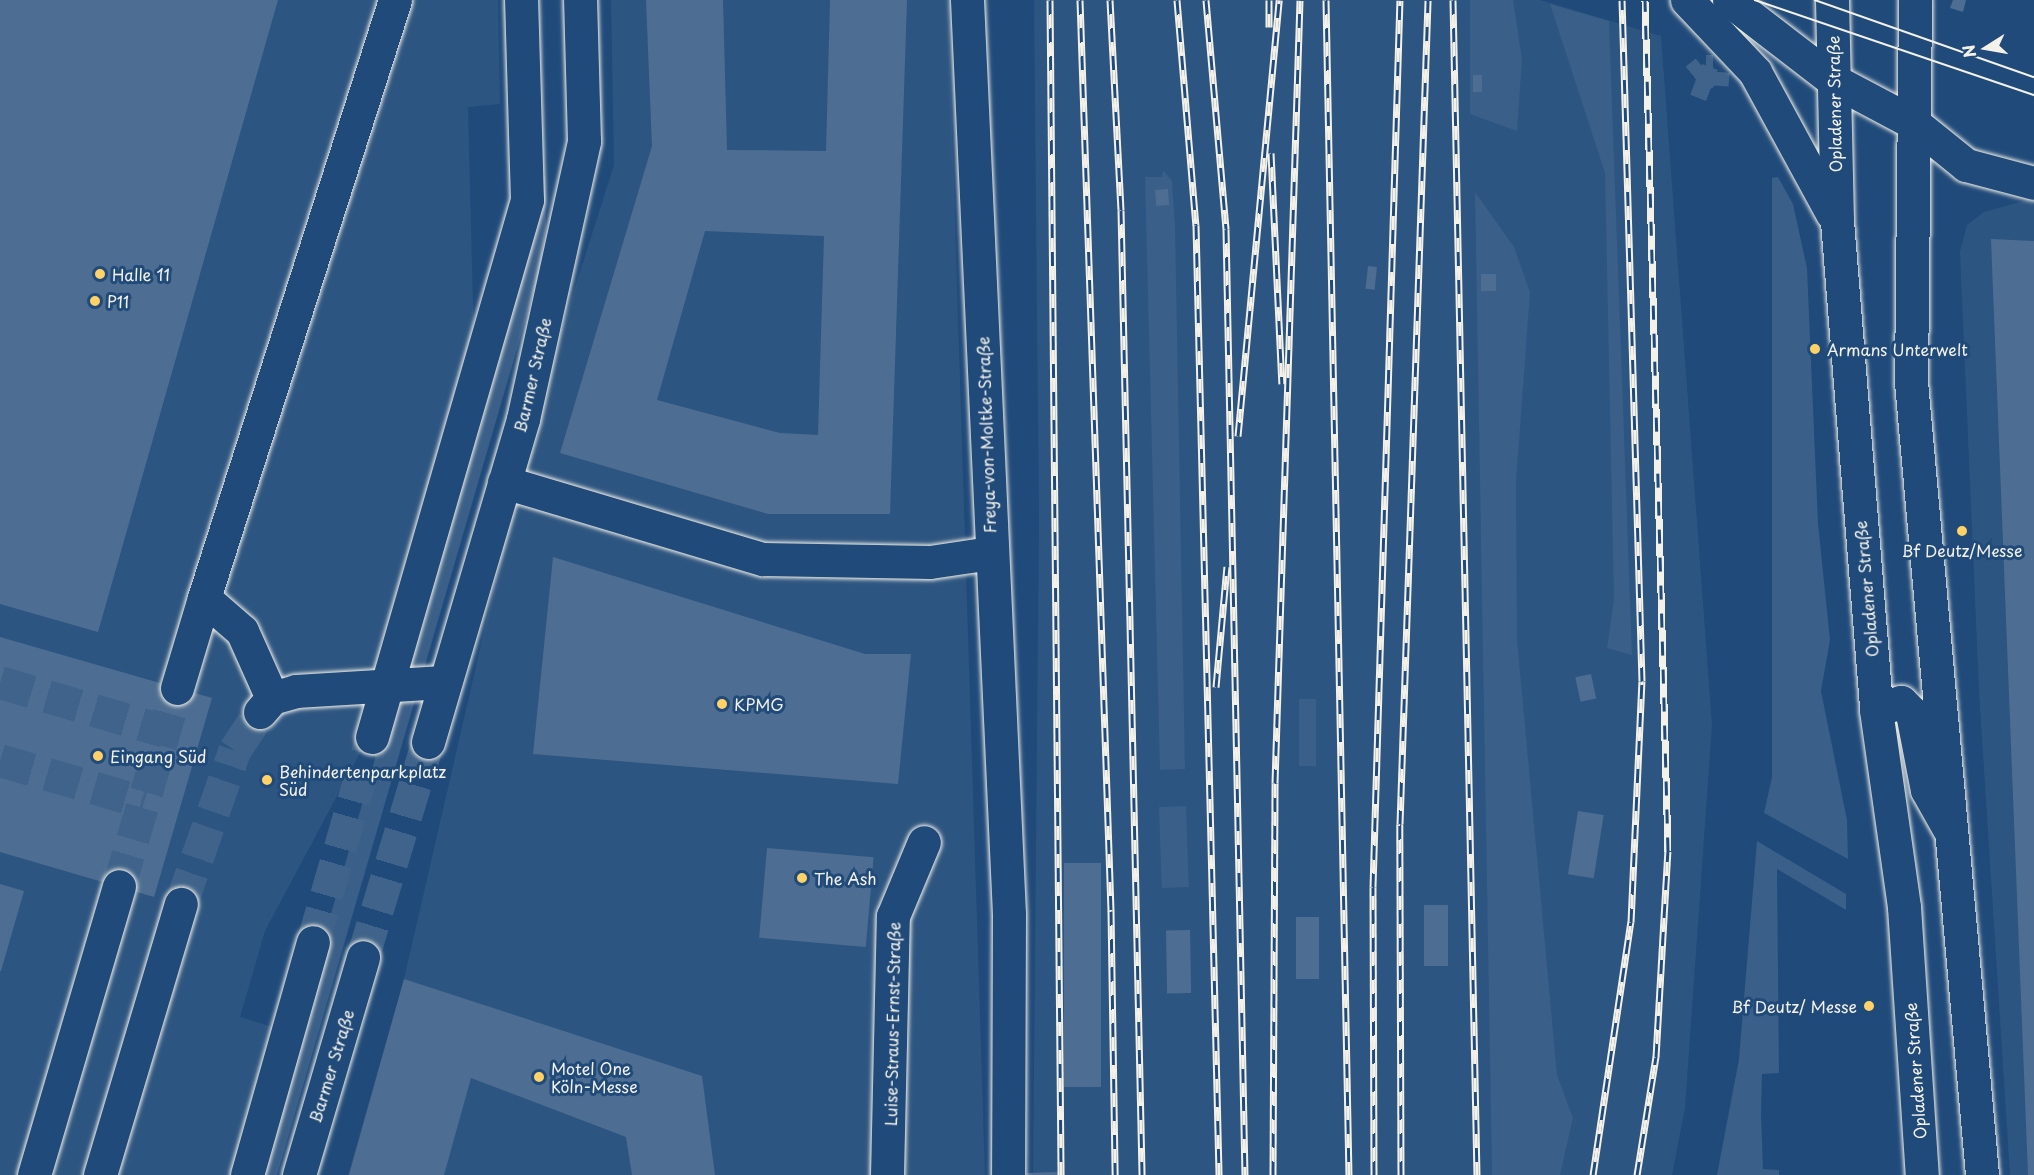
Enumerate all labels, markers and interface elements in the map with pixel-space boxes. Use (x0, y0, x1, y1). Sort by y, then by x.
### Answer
north arrow (1956, 18, 2016, 78)
street label: Opladener Straße (1823, 35, 1845, 173)
text: N (1955, 43, 1981, 60)
place label: Halle 11 (112, 264, 170, 284)
marker: Halle 11 (93, 267, 107, 281)
place label: P11 (107, 291, 129, 311)
marker: P11 (88, 294, 102, 308)
street label: Barmer Straße (509, 315, 555, 435)
street label: Freya-von-Moltke-Straße (973, 336, 999, 534)
place label: Armans Unterwelt (1827, 339, 1968, 359)
marker: Armans Unterwelt (1808, 342, 1822, 356)
street label: Opladener Straße (1850, 520, 1882, 658)
marker: Bf Deutz/Messe (1955, 524, 1969, 538)
place label: Bf Deutz/Messe (1902, 540, 2022, 560)
place label: KPMG (734, 694, 784, 714)
marker: KPMG (715, 697, 729, 711)
place label: Eingang Süd (110, 746, 206, 766)
marker: Eingang Süd (91, 749, 105, 763)
place label: Behindertenparkplatz Süd (279, 761, 446, 799)
marker: Behindertenparkplatz Süd (260, 773, 274, 787)
place label: The Ash (814, 868, 877, 888)
marker: The Ash (795, 871, 809, 885)
street label: Luise-Straus-Ernst-Straße (881, 922, 903, 1126)
place label: Bf Deutz/ Messe (1732, 996, 1857, 1016)
marker: Bf Deutz/ Messe (1862, 999, 1876, 1013)
street label: Opladener Straße (1901, 1002, 1929, 1140)
street label: Barmer Straße (305, 1007, 357, 1125)
place label: Motel One Köln-Messe (551, 1058, 638, 1096)
marker: Motel One Köln-Messe (532, 1070, 546, 1084)

